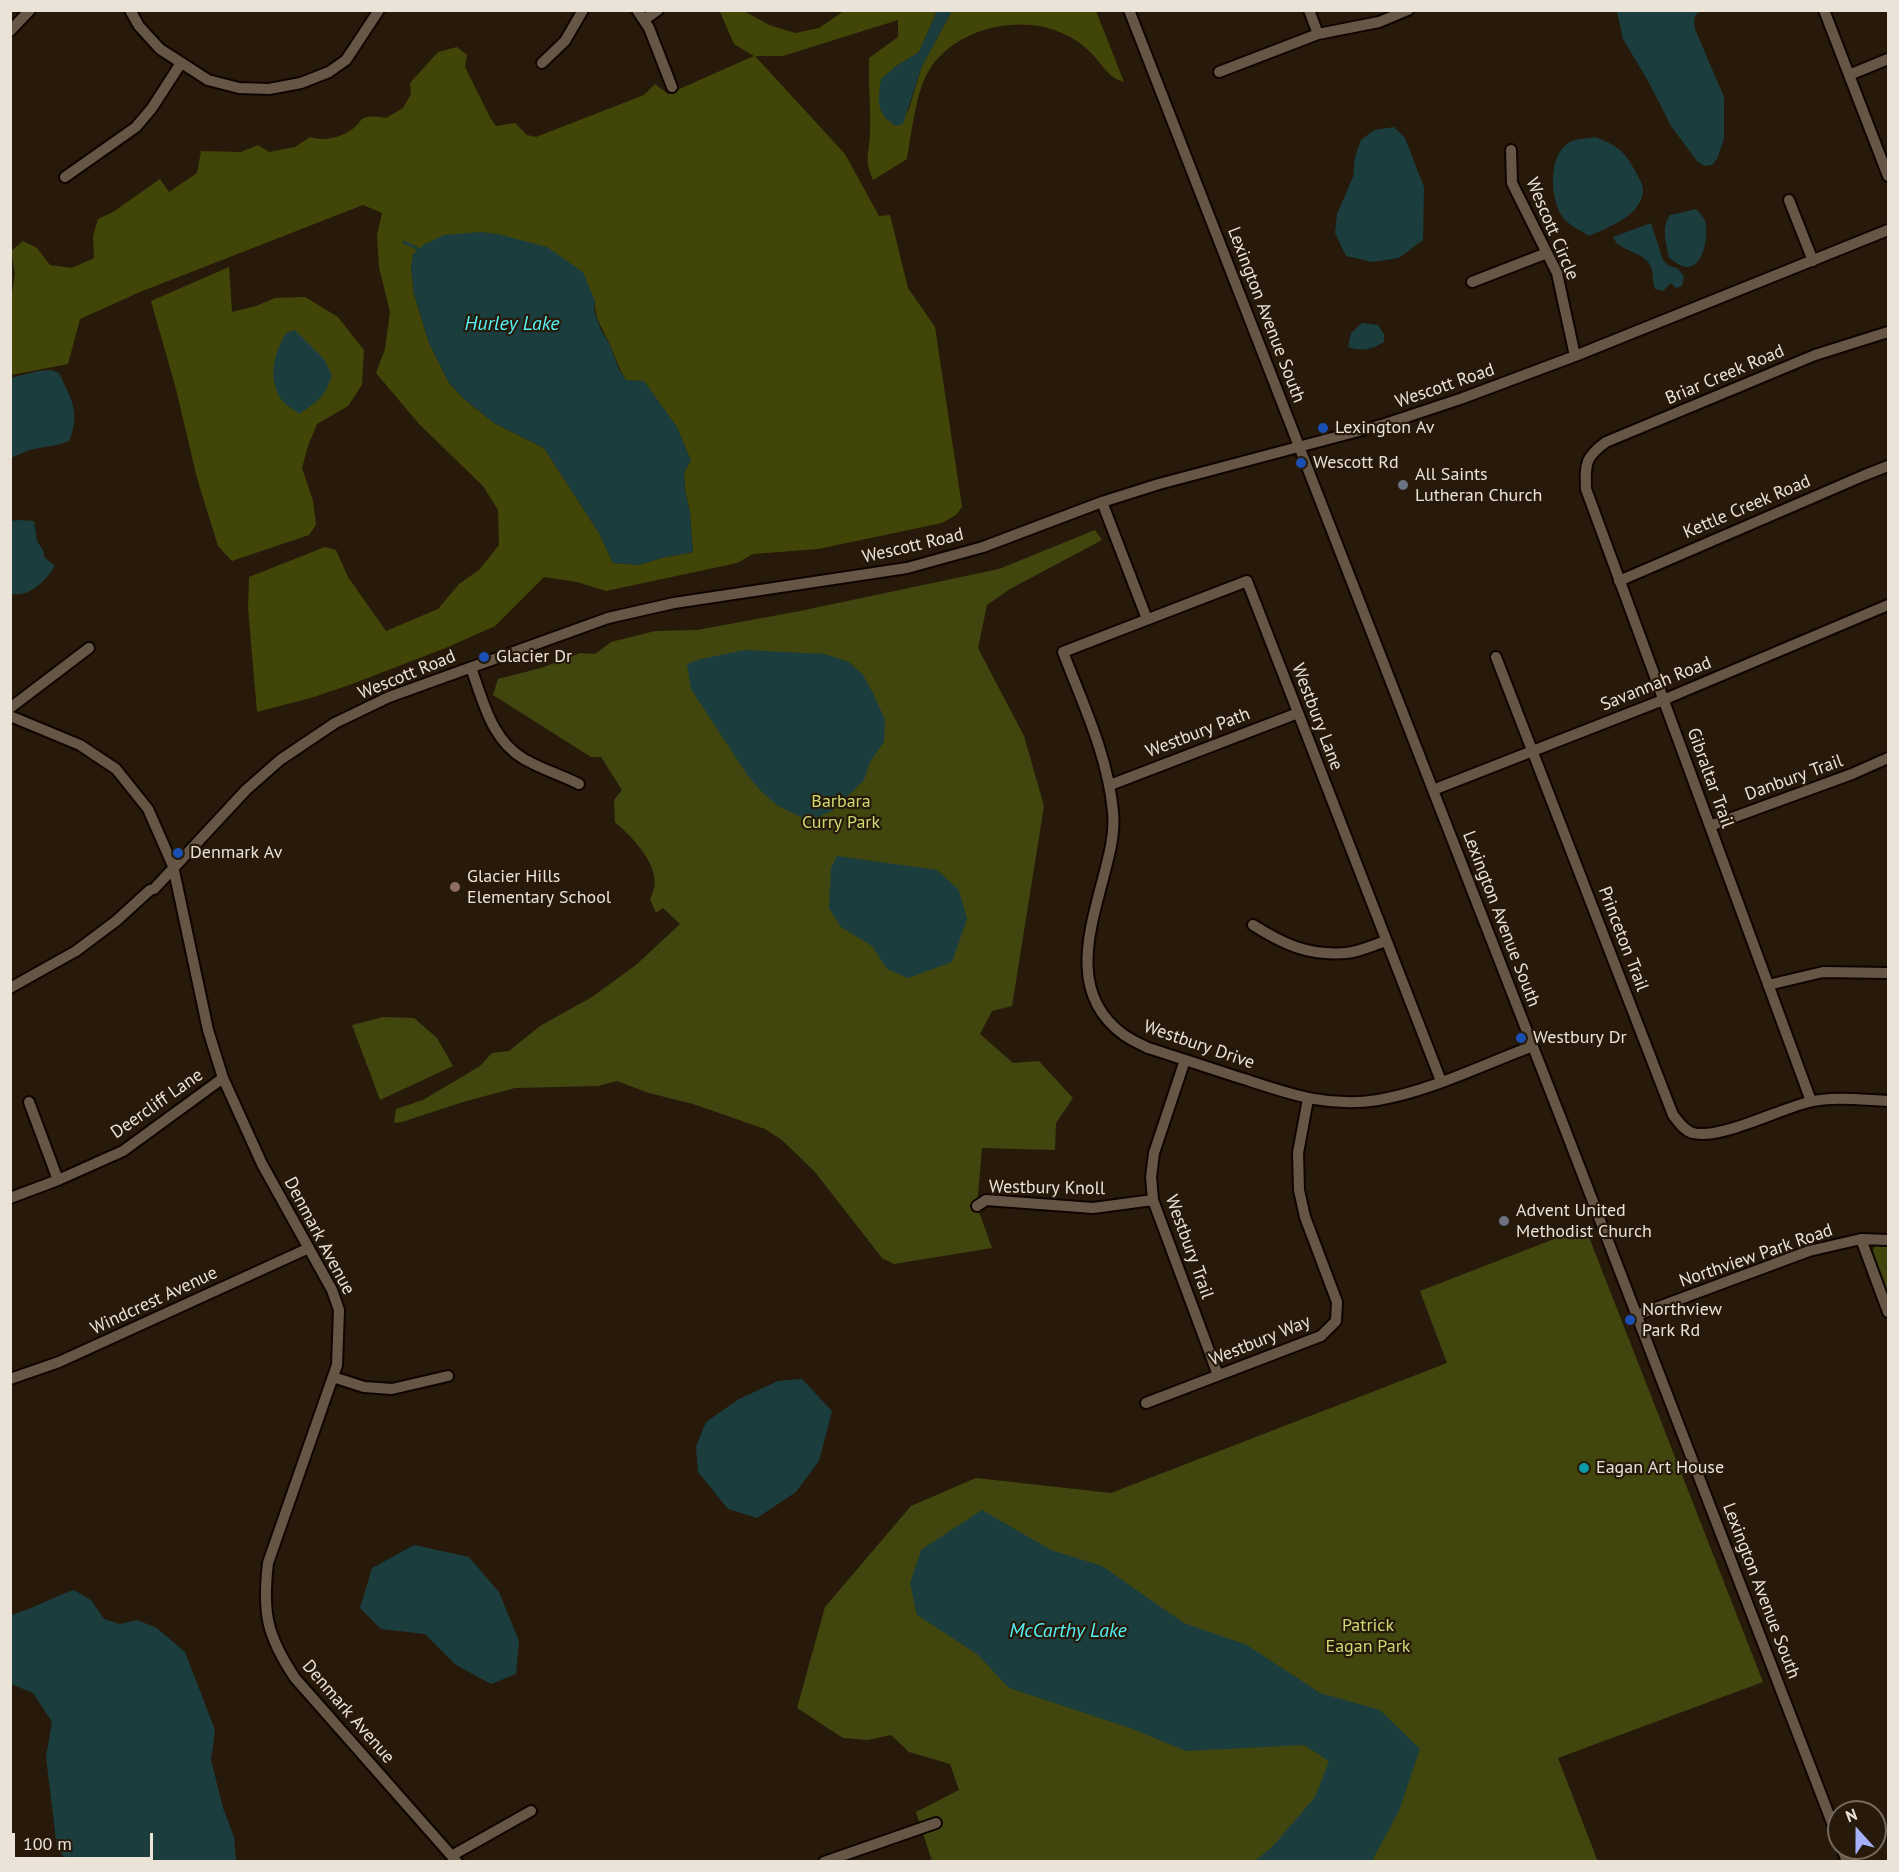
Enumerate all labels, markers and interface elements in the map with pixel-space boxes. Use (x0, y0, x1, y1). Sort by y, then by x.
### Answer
street label: Wescott Circle (1521, 175, 1583, 283)
street label: Lexington Avenue South (1222, 224, 1310, 406)
water label: Hurley Lake (465, 312, 559, 336)
street label: Briar Creek Road (1662, 340, 1788, 410)
street label: Wescott Road (1393, 359, 1497, 413)
place label: Lexington Av (1335, 417, 1434, 439)
marker: Lexington Av (1316, 421, 1330, 435)
place label: Wescott Rd (1313, 452, 1399, 474)
marker: Wescott Rd (1294, 456, 1308, 470)
place label: All Saints Lutheran Church (1415, 464, 1542, 506)
street label: Kettle Creek Road (1680, 470, 1814, 544)
marker: All Saints Lutheran Church (1396, 478, 1410, 492)
street label: Wescott Road (860, 524, 966, 568)
street label: Wescott Road (355, 646, 459, 704)
place label: Glacier Dr (496, 646, 572, 668)
marker: Glacier Dr (477, 650, 491, 664)
street label: Savannah Road (1597, 652, 1715, 716)
street label: Westbury Lane (1287, 661, 1347, 773)
street label: Westbury Path (1143, 703, 1253, 763)
street label: Gibraltar Trail (1682, 725, 1738, 831)
street label: Danbury Trail (1742, 750, 1846, 806)
park label: Barbara Curry Park (802, 791, 880, 834)
street label: Lexington Avenue South (1457, 828, 1545, 1010)
place label: Denmark Av (190, 842, 282, 864)
marker: Denmark Av (171, 846, 185, 860)
place label: Glacier Hills Elementary School (467, 866, 611, 908)
marker: Glacier Hills Elementary School (448, 880, 462, 894)
street label: Princeton Trail (1593, 884, 1653, 994)
street label: Westbury Drive (1141, 1016, 1257, 1074)
place label: Westbury Dr (1533, 1027, 1627, 1049)
marker: Westbury Dr (1514, 1031, 1528, 1045)
street label: Deercliff Lane (107, 1064, 207, 1144)
street label: Denmark Avenue (279, 1174, 359, 1298)
street label: Westbury Knoll (989, 1176, 1105, 1200)
street label: Westbury Trail (1160, 1192, 1218, 1302)
place label: Advent United Methodist Church (1516, 1200, 1652, 1242)
marker: Advent United Methodist Church (1497, 1214, 1511, 1228)
street label: Northview Park Road (1676, 1220, 1836, 1292)
street label: Windcrest Avenue (87, 1262, 221, 1340)
place label: Northview Park Rd (1642, 1299, 1722, 1342)
street label: Westbury Way (1206, 1311, 1314, 1371)
marker: Northview Park Rd (1623, 1313, 1637, 1327)
place label: Eagan Art House (1596, 1457, 1724, 1479)
marker: Eagan Art House (1577, 1461, 1591, 1475)
street label: Lexington Avenue South (1717, 1500, 1805, 1682)
park label: Patrick Eagan Park (1326, 1615, 1410, 1658)
water label: McCarthy Lake (1009, 1619, 1127, 1643)
street label: Denmark Avenue (297, 1656, 399, 1768)
north arrow (1827, 1800, 1887, 1860)
text: N (1843, 1804, 1860, 1826)
scale bar (15, 1821, 156, 1859)
text: 100 m (23, 1832, 72, 1855)

